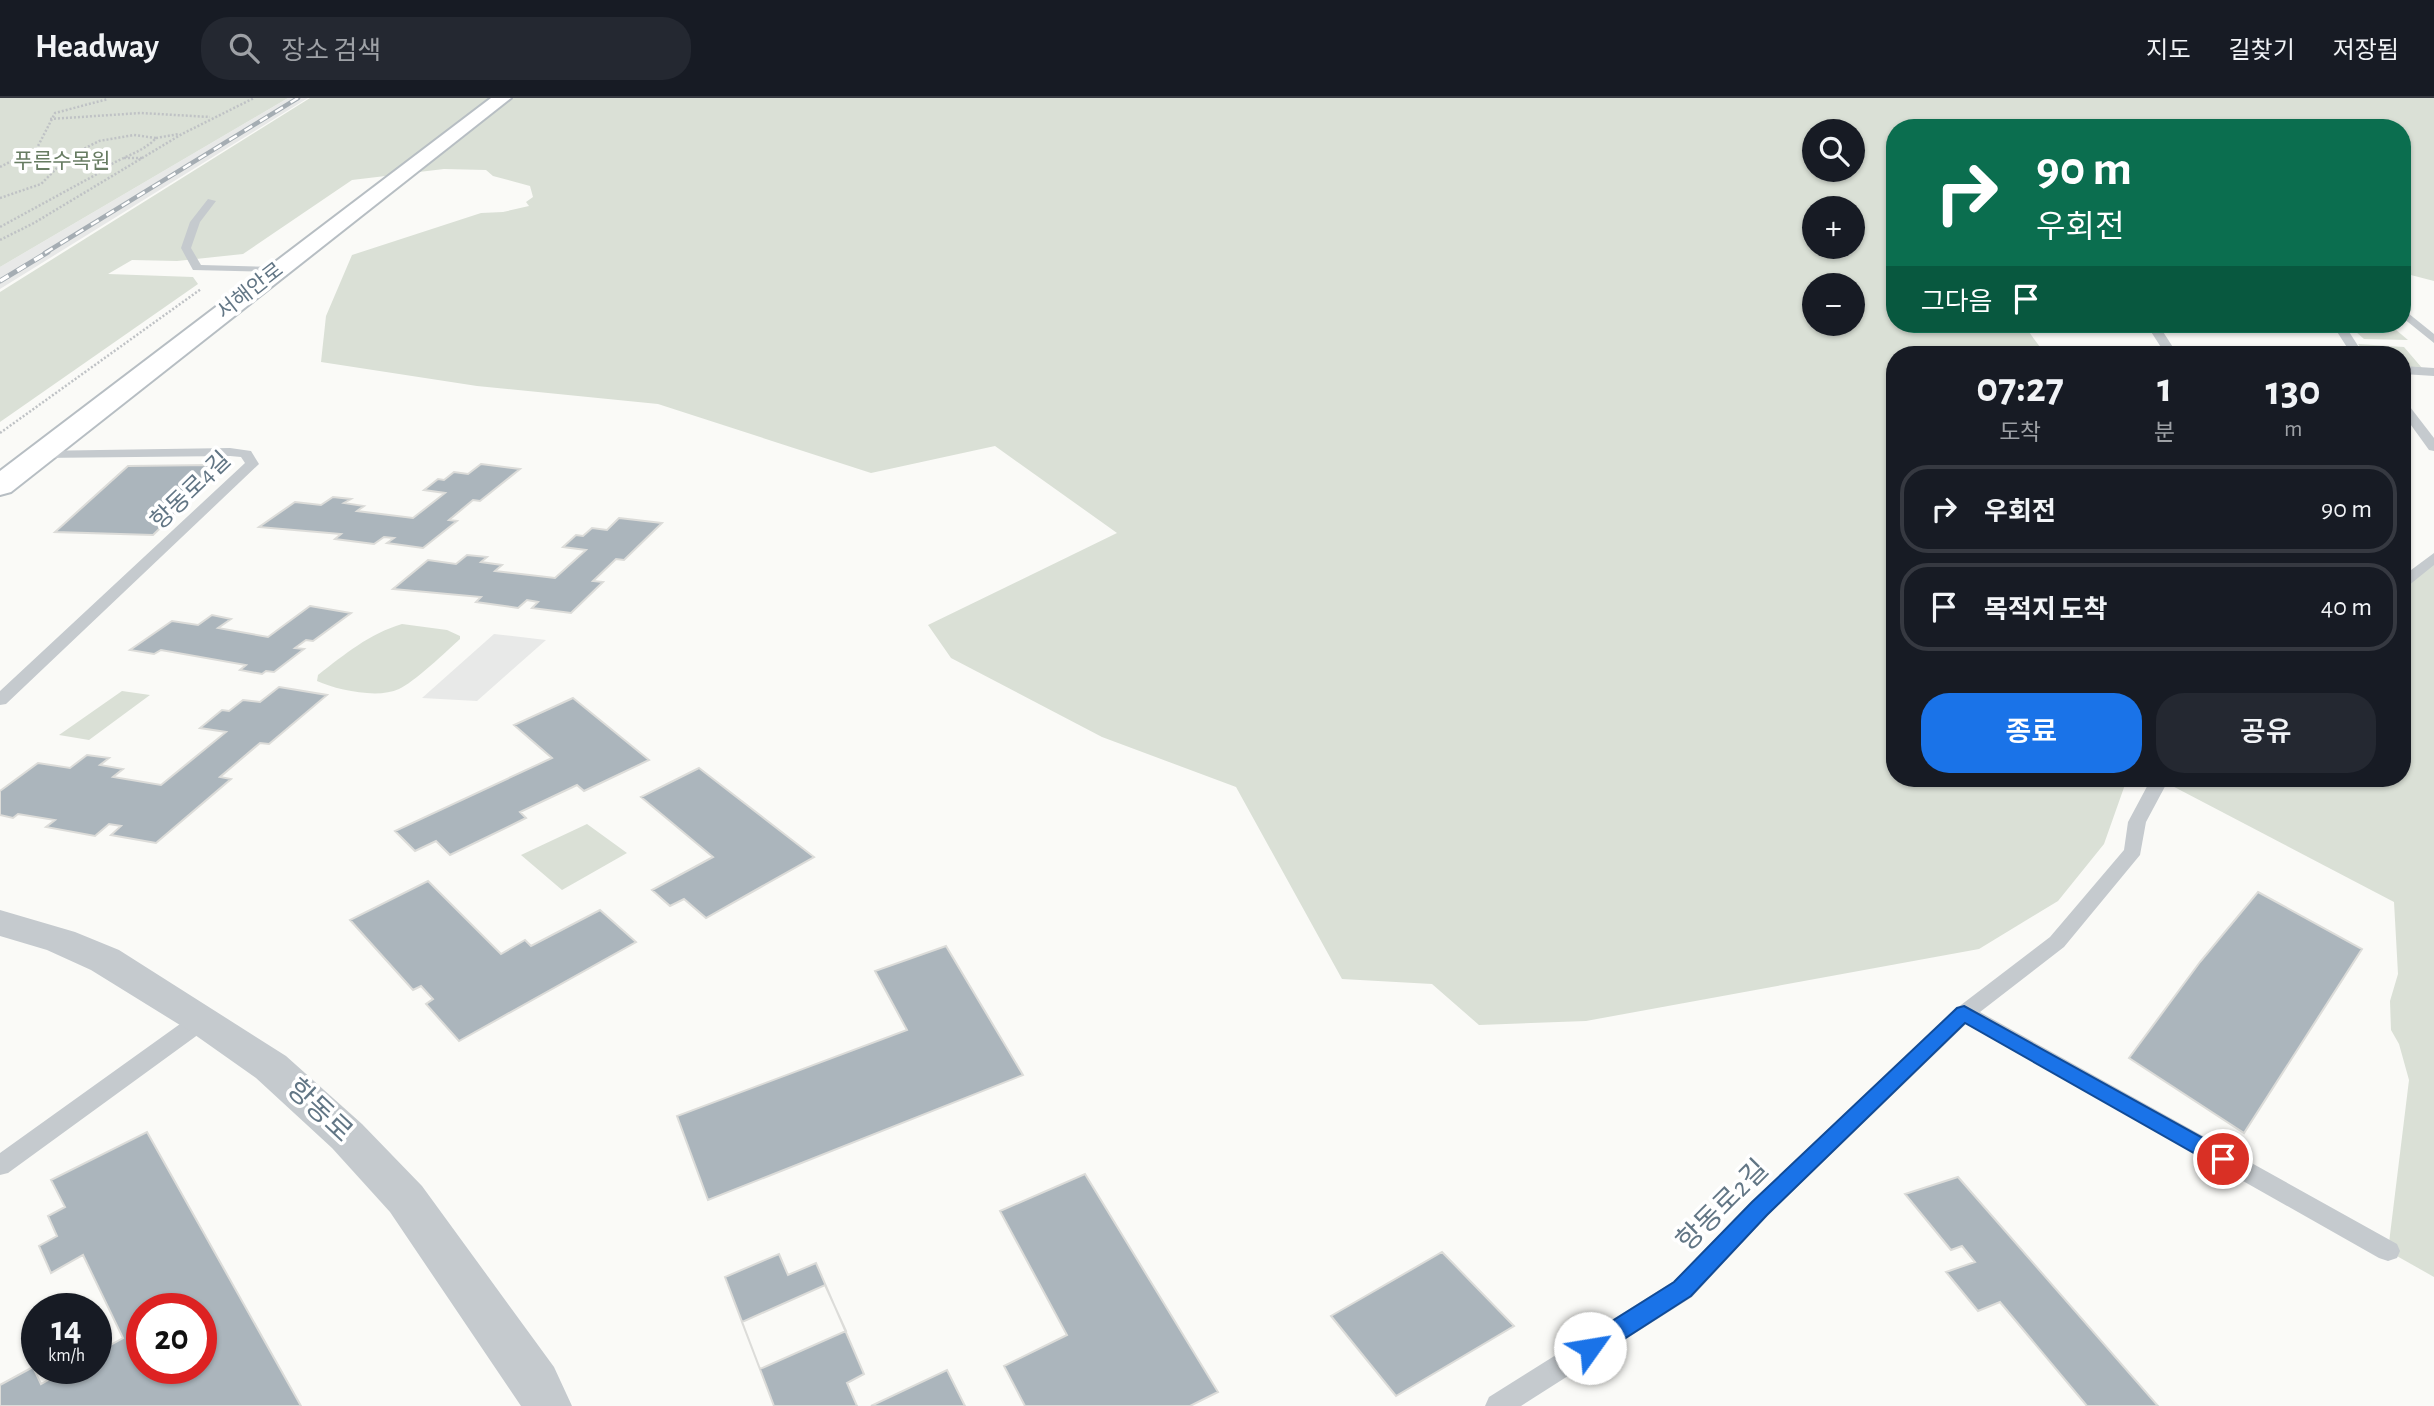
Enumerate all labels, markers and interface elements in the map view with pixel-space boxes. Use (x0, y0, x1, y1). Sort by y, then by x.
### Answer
search box (201, 17, 691, 80)
icon: search (225, 29, 263, 67)
text: Headway (35, 31, 159, 64)
text: 장소 검색 (281, 38, 381, 64)
text: 지도 (2146, 39, 2191, 63)
text: 길찾기 (2229, 39, 2295, 63)
text: 저장됨 (2333, 39, 2399, 63)
map controls (1802, 119, 1865, 336)
button: search (1802, 119, 1865, 182)
text: 90 m (2036, 145, 2132, 194)
icon: right (1921, 147, 2012, 238)
park label: 푸른수목원 (14, 150, 110, 172)
button: + (1802, 196, 1865, 259)
text: 우회전 (2036, 211, 2124, 243)
street label: 서해안로 (212, 258, 287, 323)
button: − (1802, 273, 1865, 336)
icon: arrive (2007, 280, 2045, 318)
text: 그다음 (1921, 289, 1993, 315)
text: 07:27 (1976, 367, 2064, 409)
text: 1 (2157, 367, 2172, 409)
text: 130 (2266, 370, 2321, 412)
text: m (2284, 418, 2302, 441)
text: 도착 (1999, 422, 2041, 445)
text: 분 (2154, 422, 2175, 445)
street label: 항동로4길 (146, 447, 235, 534)
icon: right (1925, 490, 1963, 528)
text: 90 m (2321, 496, 2372, 522)
text: 우회전 (1984, 499, 2056, 525)
icon: arrive (1925, 588, 1963, 626)
text: 40 m (2321, 594, 2372, 620)
text: 목적지 도착 (1984, 597, 2108, 623)
button: 종료 (1921, 693, 2142, 773)
button: 공유 (2156, 693, 2376, 773)
street label: 항동로 (281, 1073, 358, 1148)
pin (2193, 1129, 2253, 1189)
icon: arrive (2204, 1140, 2242, 1178)
street label: 항동로2길 (1671, 1154, 1774, 1257)
speed limit sign: 20 (126, 1293, 217, 1384)
position arrow (1553, 1311, 1627, 1385)
text: 14 (51, 1312, 82, 1347)
text: km/h (48, 1347, 85, 1365)

